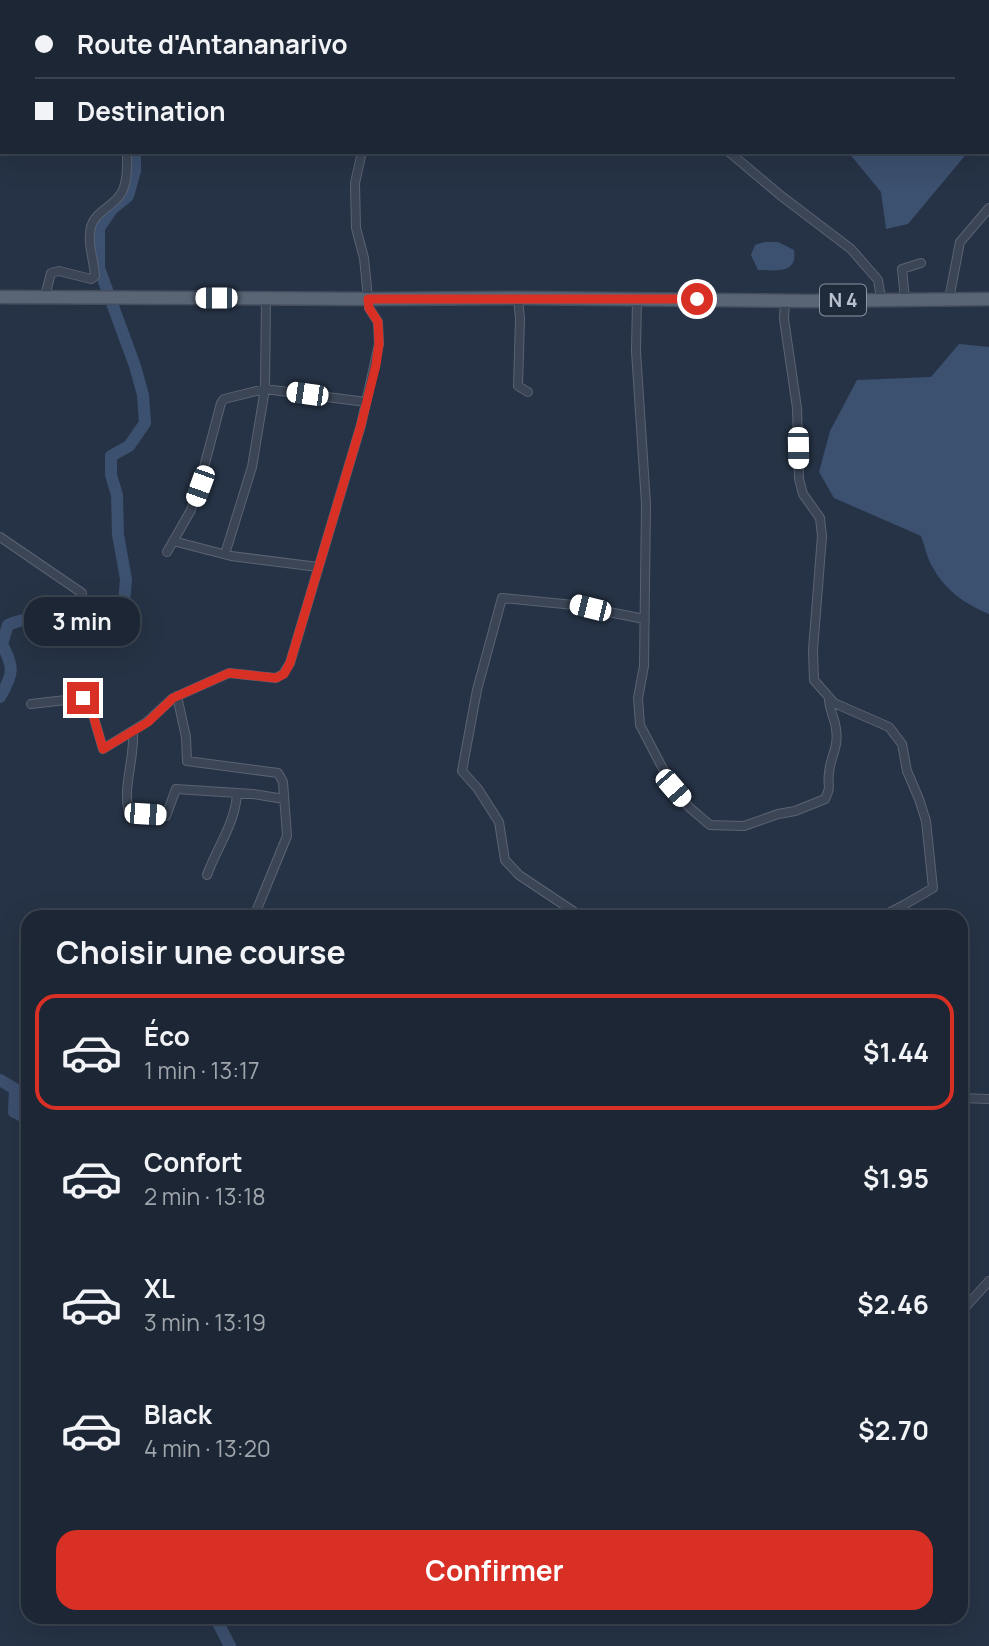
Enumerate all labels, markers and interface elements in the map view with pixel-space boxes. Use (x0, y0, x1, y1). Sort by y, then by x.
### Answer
text: Route d'Antananarivo (77, 26, 348, 62)
text: Destination (77, 93, 226, 129)
route start (681, 283, 713, 315)
road number: N 4 (820, 284, 866, 316)
car (196, 288, 238, 309)
car (285, 381, 330, 407)
car (788, 427, 809, 469)
car (183, 463, 218, 509)
car (568, 593, 613, 623)
callout: 3 min (25, 596, 141, 646)
text: 3 min (52, 605, 112, 637)
route end (67, 682, 99, 714)
car (652, 765, 695, 811)
car (124, 802, 167, 826)
text: Choisir une course (56, 930, 346, 974)
text: Éco (144, 1018, 190, 1054)
icon: car (60, 1021, 123, 1084)
text: $1.44 (863, 1034, 929, 1070)
text: 1 min · 13:17 (144, 1054, 260, 1086)
text: Confort (144, 1144, 243, 1180)
icon: car (60, 1147, 123, 1210)
text: $1.95 (863, 1160, 929, 1196)
text: 2 min · 13:18 (144, 1180, 266, 1212)
text: XL (144, 1270, 175, 1306)
icon: car (60, 1273, 123, 1336)
text: $2.46 (857, 1286, 929, 1322)
text: 3 min · 13:19 (144, 1306, 266, 1338)
text: Black (144, 1396, 212, 1432)
icon: car (60, 1399, 123, 1462)
text: $2.70 (858, 1412, 929, 1448)
text: 4 min · 13:20 (144, 1432, 271, 1464)
button: Confirmer (56, 1530, 933, 1610)

